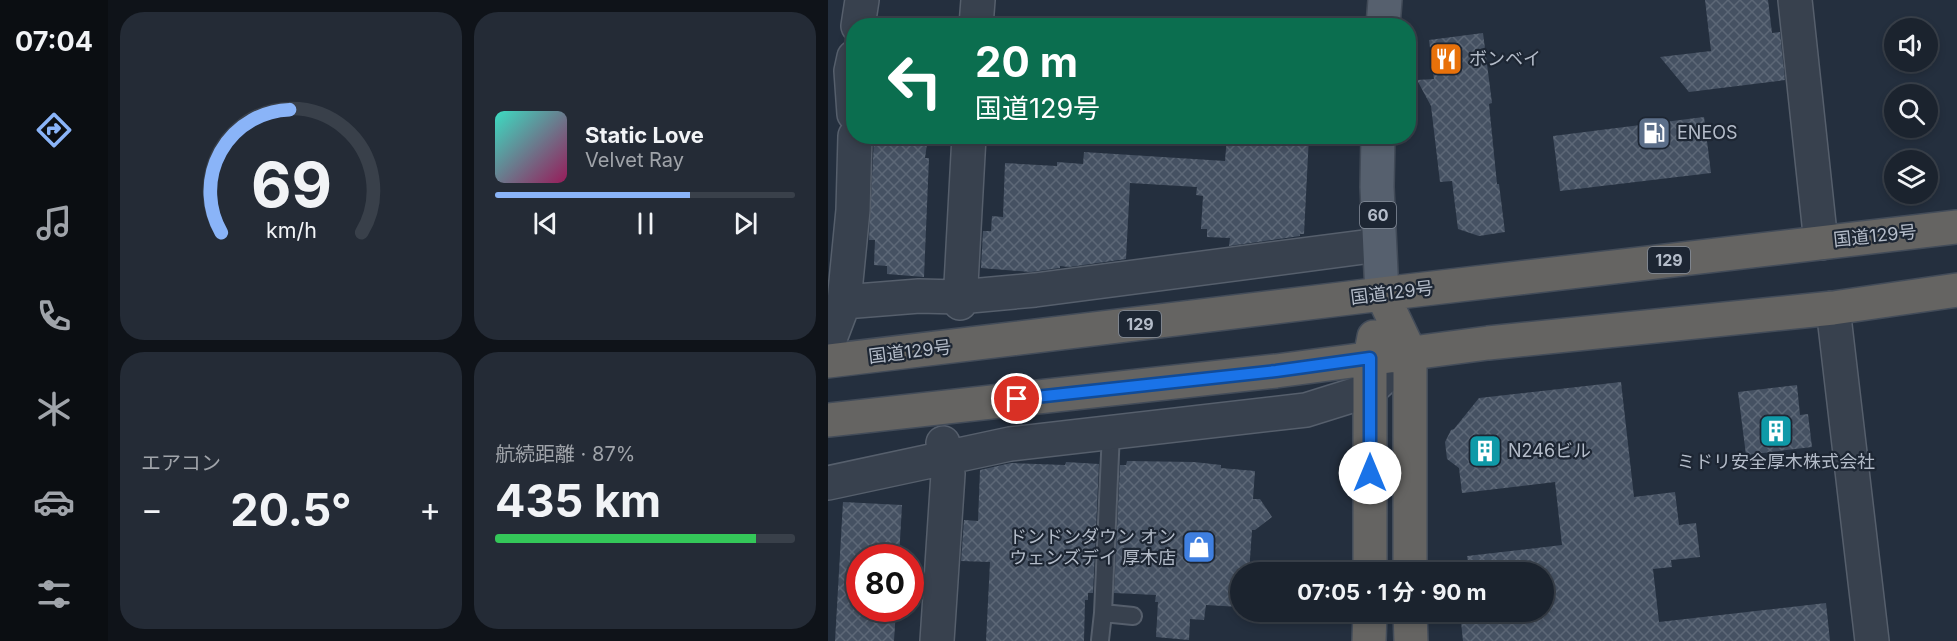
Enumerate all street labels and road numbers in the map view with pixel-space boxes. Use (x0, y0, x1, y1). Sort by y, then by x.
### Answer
road number: 60 (1360, 202, 1396, 228)
street label: 国道129号 (1832, 221, 1918, 250)
road number: 129 (1648, 247, 1690, 273)
street label: 国道129号 (1349, 277, 1435, 308)
road number: 129 (1119, 311, 1161, 337)
street label: 国道129号 (867, 336, 953, 367)

